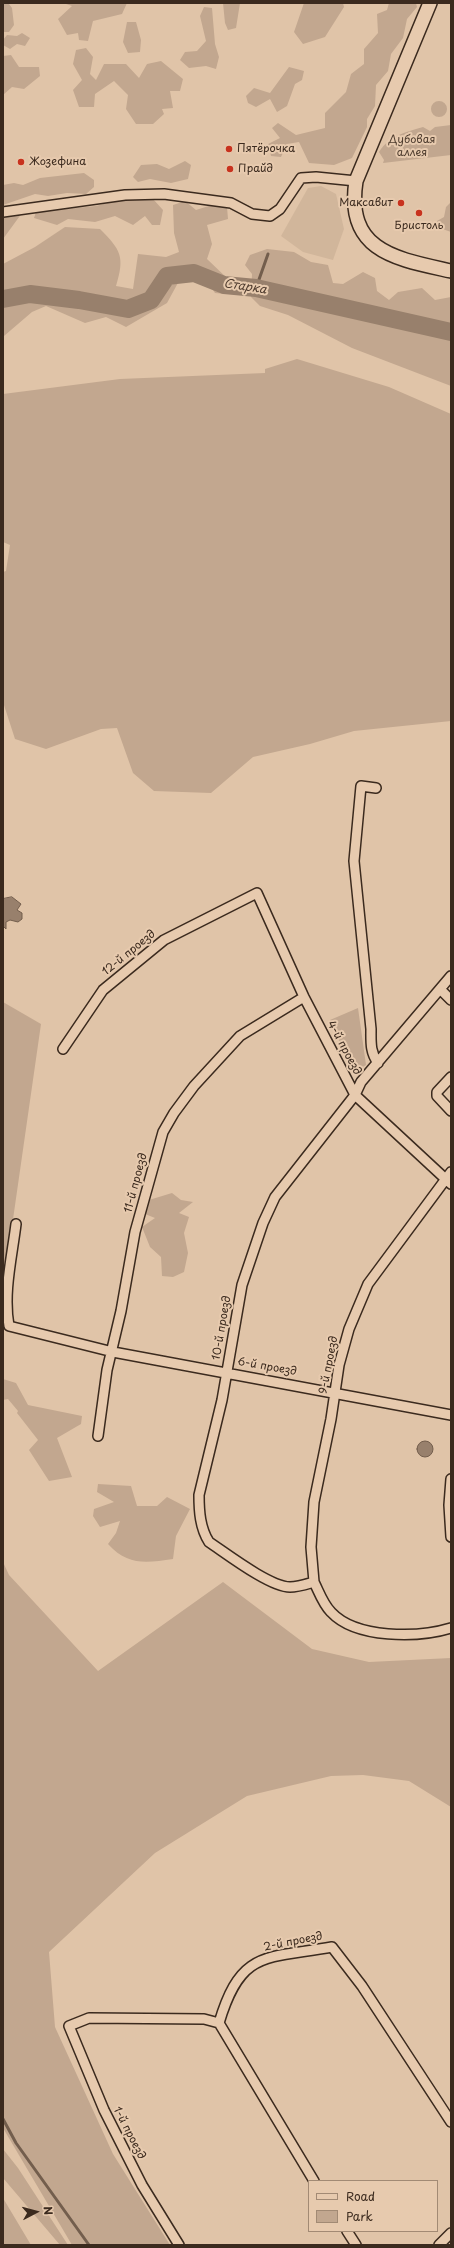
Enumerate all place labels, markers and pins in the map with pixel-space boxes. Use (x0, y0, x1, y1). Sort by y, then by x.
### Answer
place label: Пятёрочка (237, 142, 295, 156)
marker: Пятёрочка (224, 144, 234, 154)
place label: Жозефина (29, 155, 86, 169)
marker: Жозефина (16, 157, 26, 167)
place label: Прайд (238, 162, 273, 176)
marker: Прайд (225, 164, 235, 174)
place label: Максавит (339, 196, 393, 210)
marker: Максавит (396, 198, 406, 208)
marker: Бристоль (414, 208, 424, 218)
place label: Бристоль (395, 219, 443, 233)

